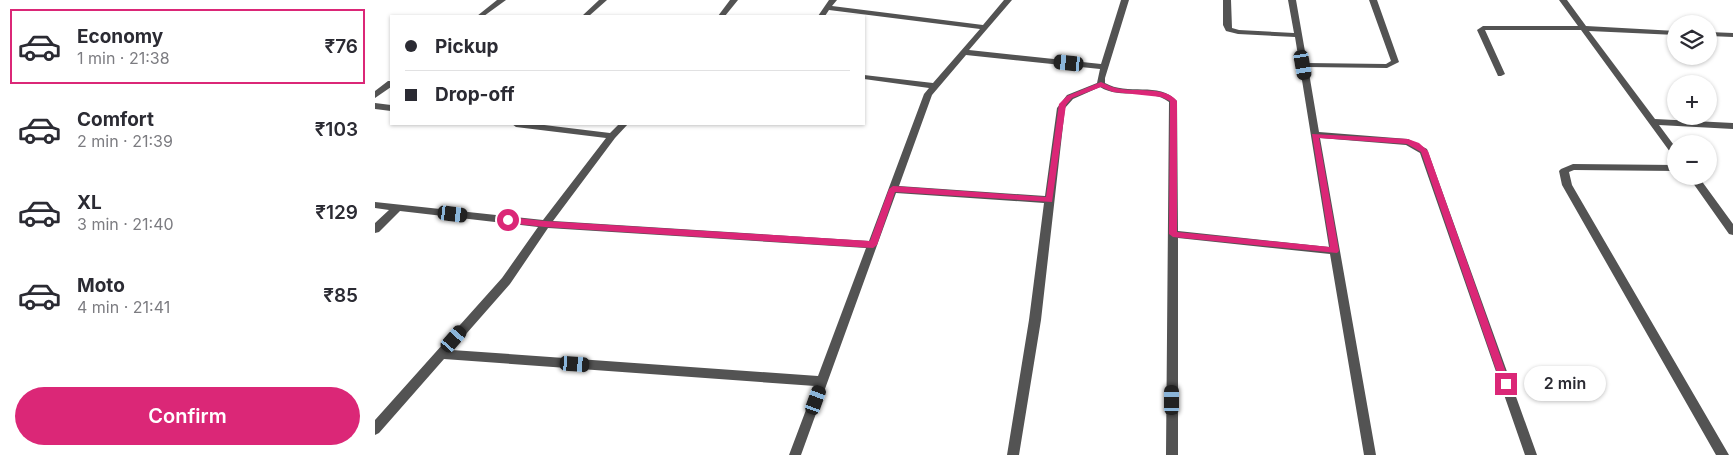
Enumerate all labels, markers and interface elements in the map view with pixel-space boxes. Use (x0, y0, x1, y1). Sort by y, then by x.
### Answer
map controls (1667, 15, 1717, 185)
button: layers (1667, 15, 1717, 65)
icon: car (17, 24, 62, 69)
text: Economy (77, 25, 163, 48)
text: ₹76 (325, 35, 358, 58)
text: Pickup (435, 35, 498, 58)
text: 1 min · 21:38 (77, 48, 170, 68)
car (1293, 49, 1312, 81)
car (1053, 54, 1084, 72)
button: + (1667, 75, 1717, 125)
text: Drop-off (435, 83, 515, 106)
icon: car (17, 107, 62, 152)
text: Comfort (77, 108, 154, 131)
text: ₹103 (315, 118, 358, 141)
text: 2 min · 21:39 (77, 131, 173, 151)
button: − (1667, 135, 1717, 185)
icon: car (17, 190, 62, 235)
text: XL (77, 191, 102, 214)
text: ₹129 (315, 201, 358, 224)
car (437, 205, 468, 223)
route start (497, 209, 519, 231)
text: 3 min · 21:40 (77, 214, 174, 234)
icon: car (17, 273, 62, 318)
text: Moto (77, 274, 125, 297)
text: ₹85 (323, 284, 358, 307)
text: 4 min · 21:41 (77, 297, 170, 317)
car (438, 323, 469, 355)
car (559, 355, 590, 373)
callout: 2 min (1523, 366, 1606, 402)
route end (1495, 373, 1517, 395)
text: 2 min (1544, 373, 1586, 393)
car (803, 383, 828, 417)
car (1164, 385, 1179, 415)
button: Confirm (15, 387, 360, 445)

